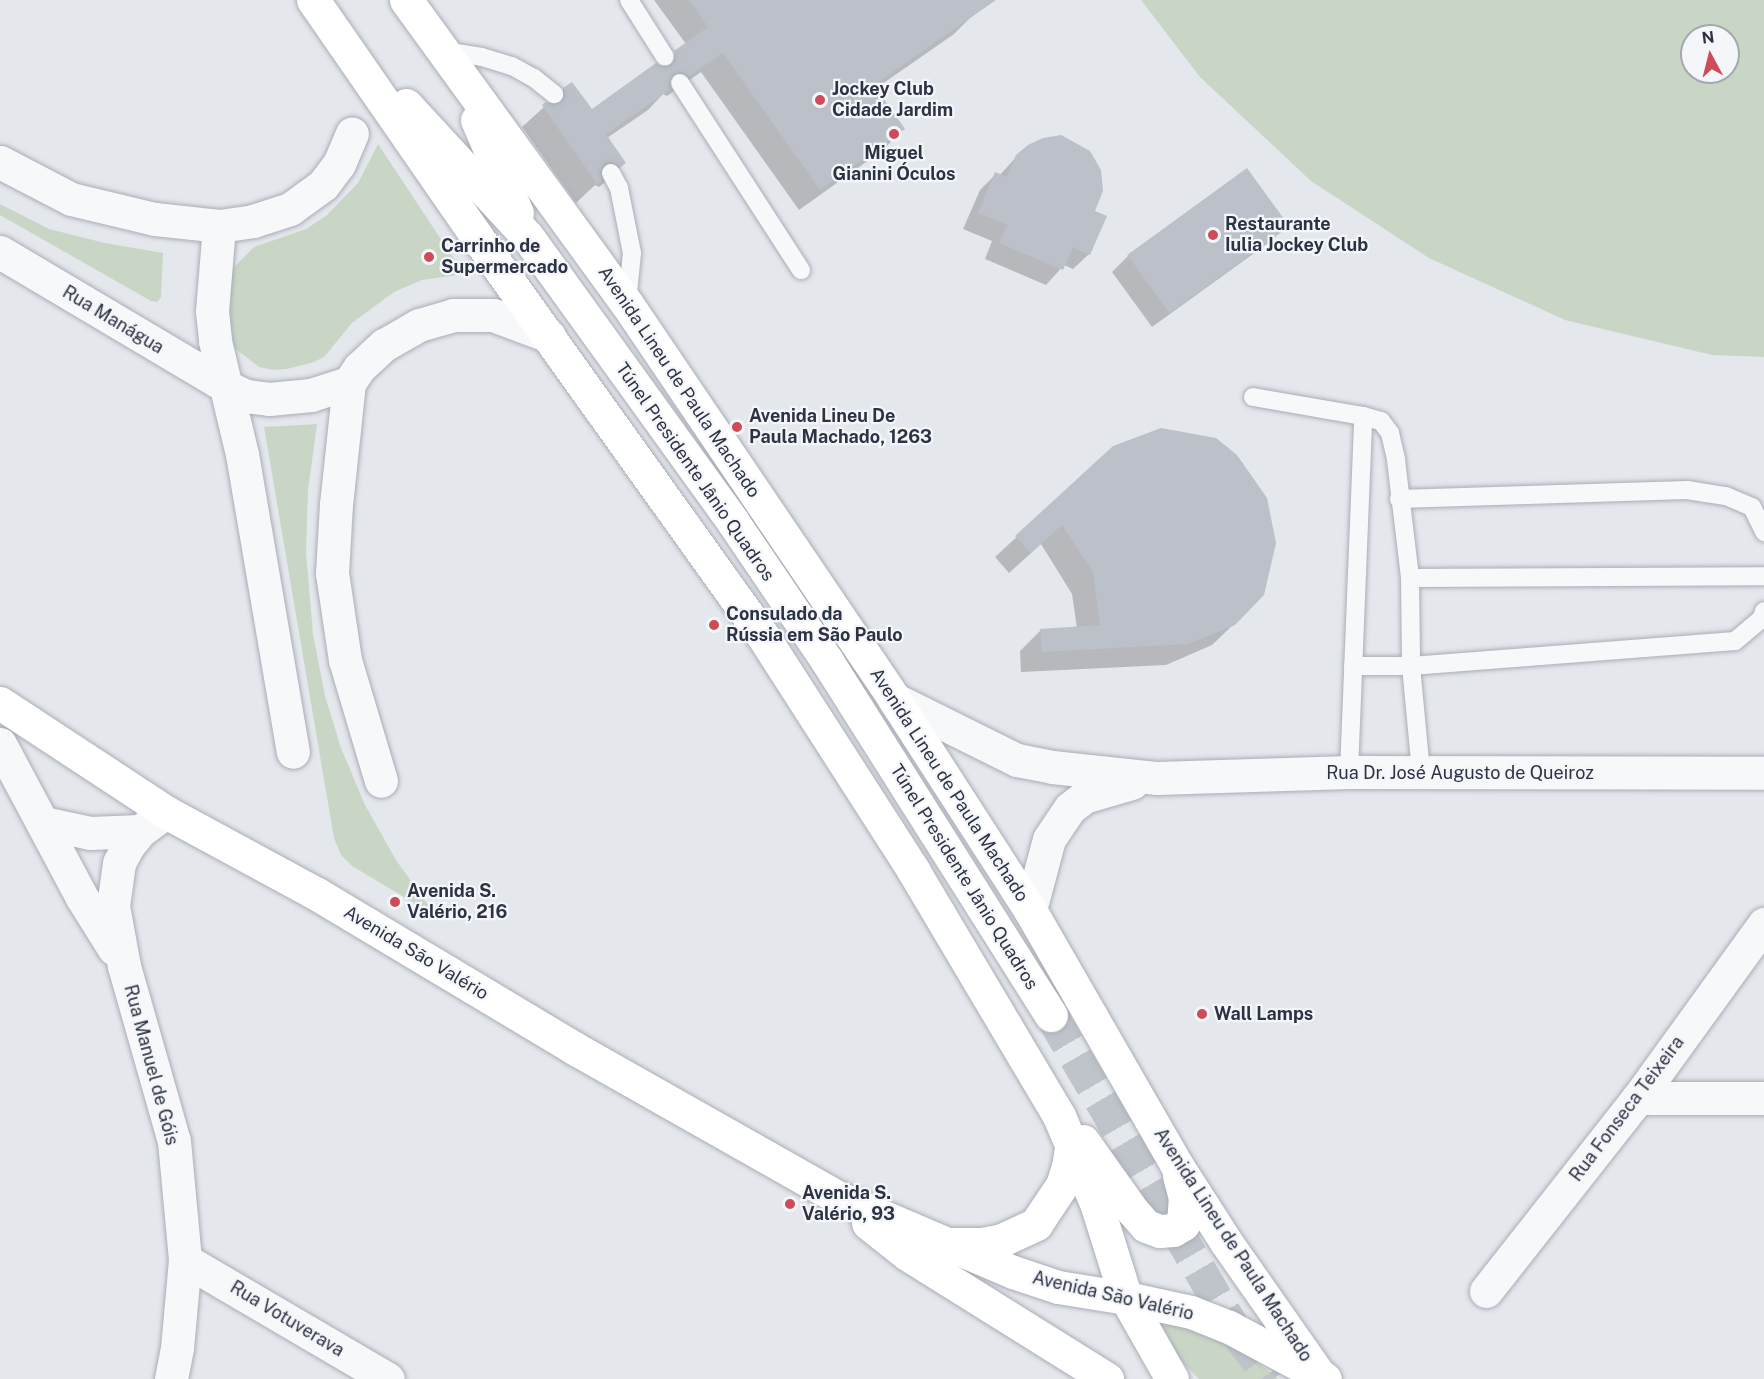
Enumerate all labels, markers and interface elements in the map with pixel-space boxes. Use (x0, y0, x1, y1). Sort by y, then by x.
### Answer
north arrow (1680, 24, 1740, 84)
text: N (1701, 27, 1715, 48)
place label: Jockey Club Cidade Jardim (832, 79, 953, 122)
marker: Jockey Club Cidade Jardim (813, 93, 827, 107)
marker: Miguel Gianini Óculos (887, 127, 901, 141)
place label: Miguel Gianini Óculos (833, 143, 955, 186)
place label: Restaurante Iulia Jockey Club (1225, 214, 1368, 256)
marker: Restaurante Iulia Jockey Club (1206, 228, 1220, 242)
place label: Carrinho de Supermercado (441, 236, 568, 278)
marker: Carrinho de Supermercado (422, 250, 436, 264)
street label: Avenida Lineu de Paula Machado (593, 262, 765, 502)
street label: Rua Manágua (58, 281, 168, 359)
street label: Túnel Presidente Jânio Quadros (611, 358, 779, 586)
place label: Avenida Lineu De Paula Machado, 1263 (749, 406, 932, 448)
marker: Avenida Lineu De Paula Machado, 1263 (730, 420, 744, 434)
place label: Consulado da Rússia em São Paulo (726, 604, 903, 646)
marker: Consulado da Rússia em São Paulo (707, 618, 721, 632)
street label: Avenida Lineu de Paula Machado (865, 664, 1033, 906)
street label: Túnel Presidente Jânio Quadros (885, 760, 1043, 994)
street label: Rua Dr. José Augusto de Queiroz (1326, 762, 1594, 784)
place label: Avenida S. Valério, 216 (407, 881, 507, 924)
marker: Avenida S. Valério, 216 (388, 895, 402, 909)
street label: Avenida São Valério (340, 901, 492, 1005)
street label: Rua Manuel de Góis (119, 982, 183, 1148)
place label: Wall Lamps (1214, 1003, 1313, 1025)
marker: Wall Lamps (1195, 1007, 1209, 1021)
street label: Rua Fonseca Teixeira (1565, 1032, 1689, 1186)
street label: Avenida Lineu de Paula Machado (1149, 1124, 1317, 1366)
place label: Avenida S. Valério, 93 (802, 1183, 895, 1226)
marker: Avenida S. Valério, 93 (783, 1197, 797, 1211)
street label: Avenida São Valério (1030, 1267, 1196, 1325)
street label: Rua Votuverava (226, 1276, 348, 1362)

